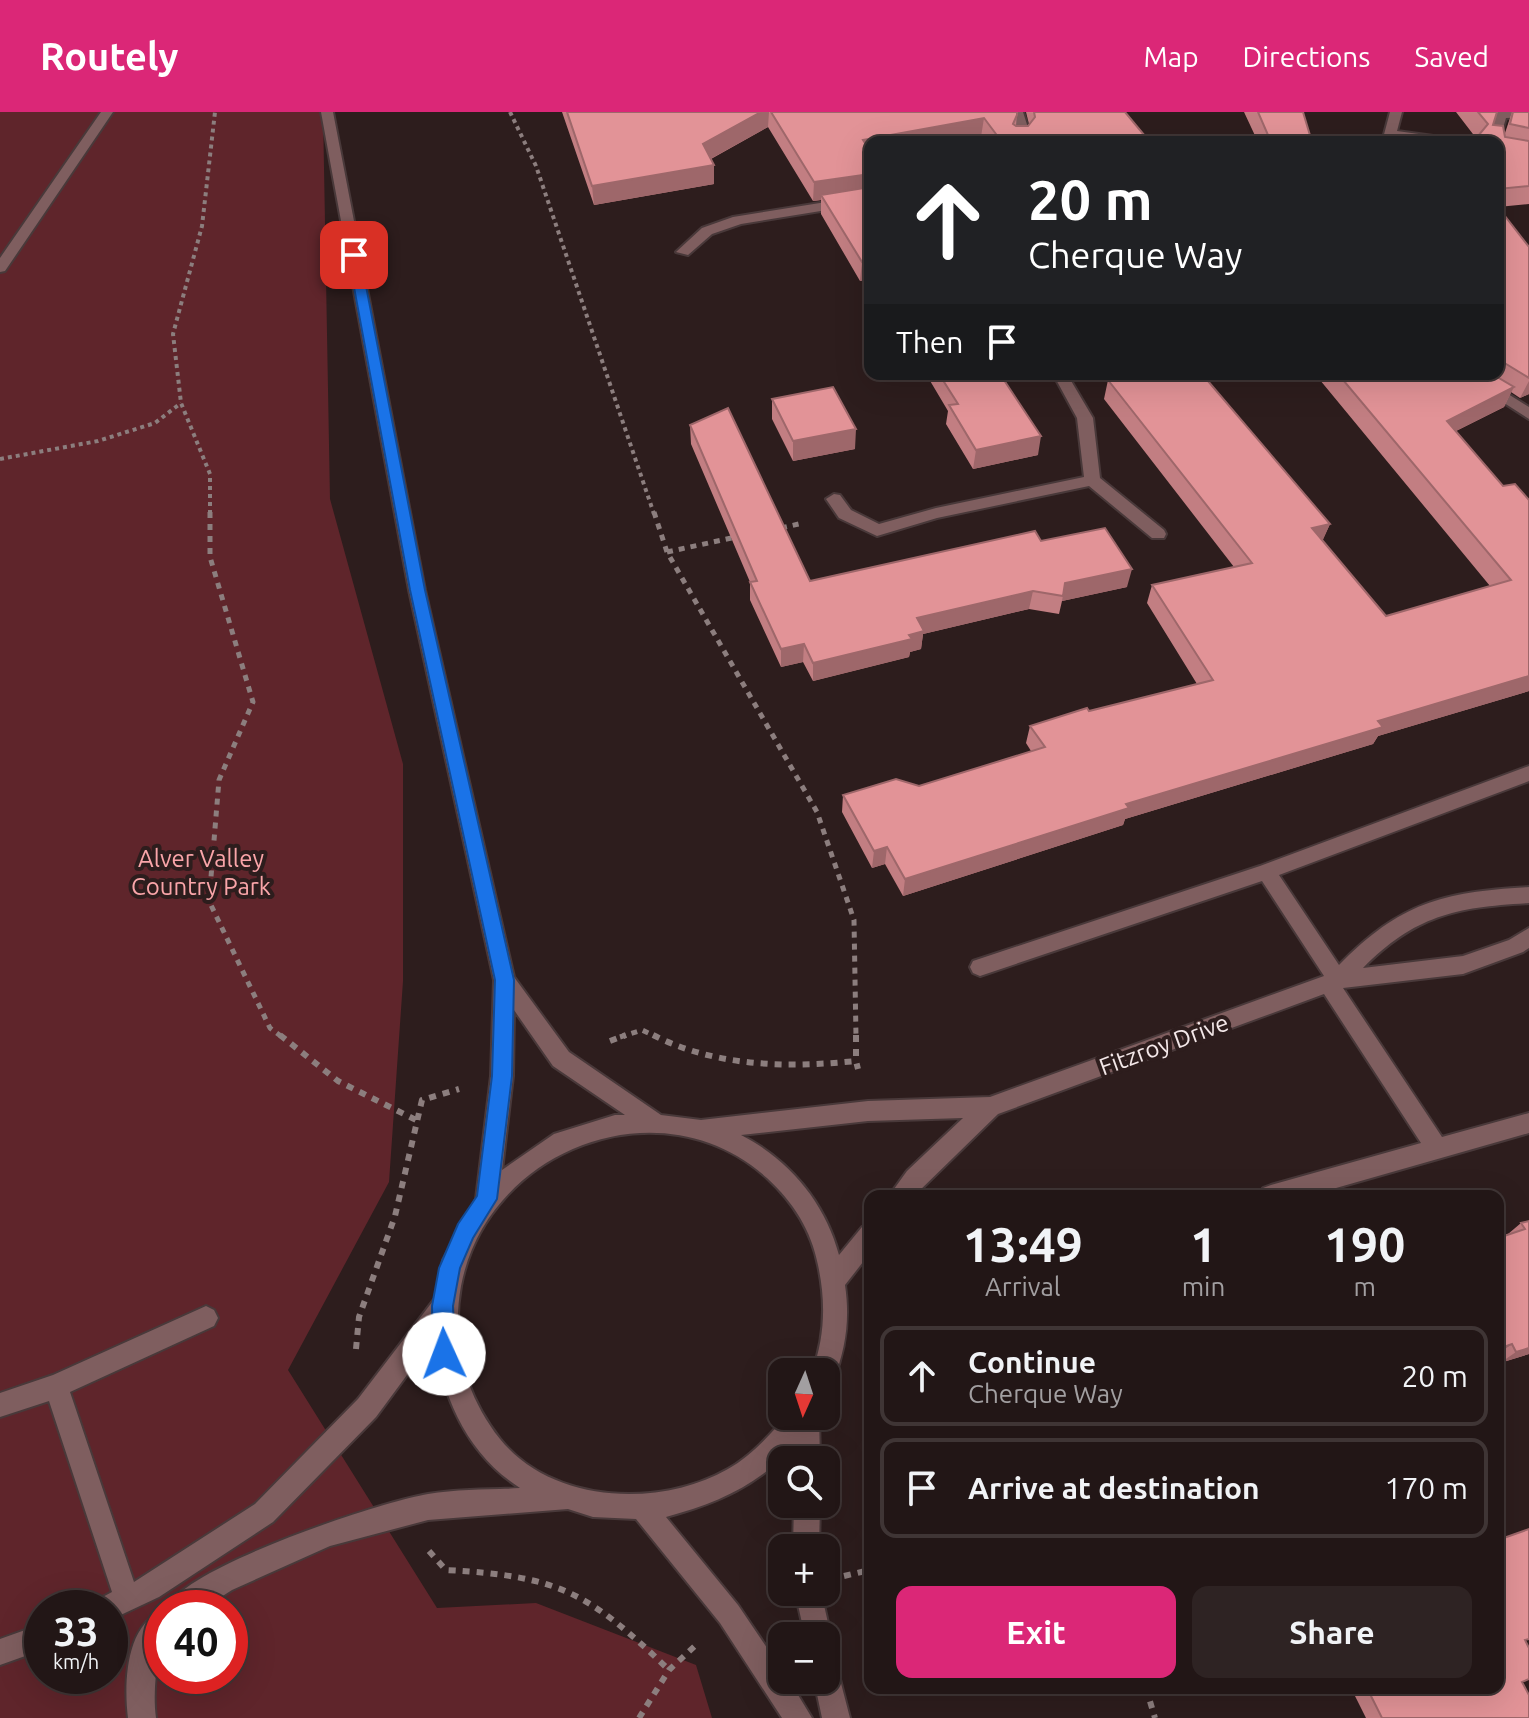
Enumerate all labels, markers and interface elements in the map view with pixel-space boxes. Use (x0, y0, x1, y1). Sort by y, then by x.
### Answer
text: Routely (40, 35, 178, 77)
text: Map (1143, 41, 1199, 72)
text: Directions (1243, 41, 1370, 72)
text: Saved (1414, 41, 1489, 72)
icon: ahead (896, 168, 1000, 272)
text: 20 m (1028, 168, 1153, 231)
pin (320, 221, 388, 289)
icon: arrive (332, 233, 376, 277)
text: Cherque Way (1028, 234, 1242, 275)
icon: arrive (980, 320, 1024, 364)
text: Then (896, 325, 964, 359)
park label: Alver Valley Country Park (131, 845, 271, 900)
street label: Fitzroy Drive (1095, 1009, 1232, 1080)
text: 13:49 (963, 1217, 1083, 1271)
text: 1 (1190, 1217, 1217, 1271)
text: 190 (1324, 1217, 1405, 1271)
text: Arrival (985, 1272, 1061, 1301)
text: min (1182, 1272, 1225, 1301)
text: m (1353, 1272, 1376, 1301)
position arrow (402, 1312, 486, 1396)
text: Continue (968, 1345, 1096, 1379)
icon: ahead (900, 1354, 944, 1398)
north arrow (768, 1358, 840, 1430)
map controls (768, 1358, 840, 1694)
text: 20 m (1401, 1359, 1468, 1393)
text: Cherque Way (968, 1379, 1123, 1408)
button: search (768, 1446, 840, 1518)
icon: arrive (900, 1466, 944, 1510)
text: Arrive at destination (968, 1471, 1260, 1505)
text: 170 m (1384, 1471, 1468, 1505)
button: + (768, 1534, 840, 1606)
button: Exit (896, 1586, 1176, 1678)
button: Share (1192, 1586, 1472, 1678)
speed limit sign: 40 (144, 1590, 248, 1694)
text: 33 (53, 1609, 99, 1654)
button: − (768, 1622, 840, 1694)
text: km/h (53, 1650, 99, 1673)

